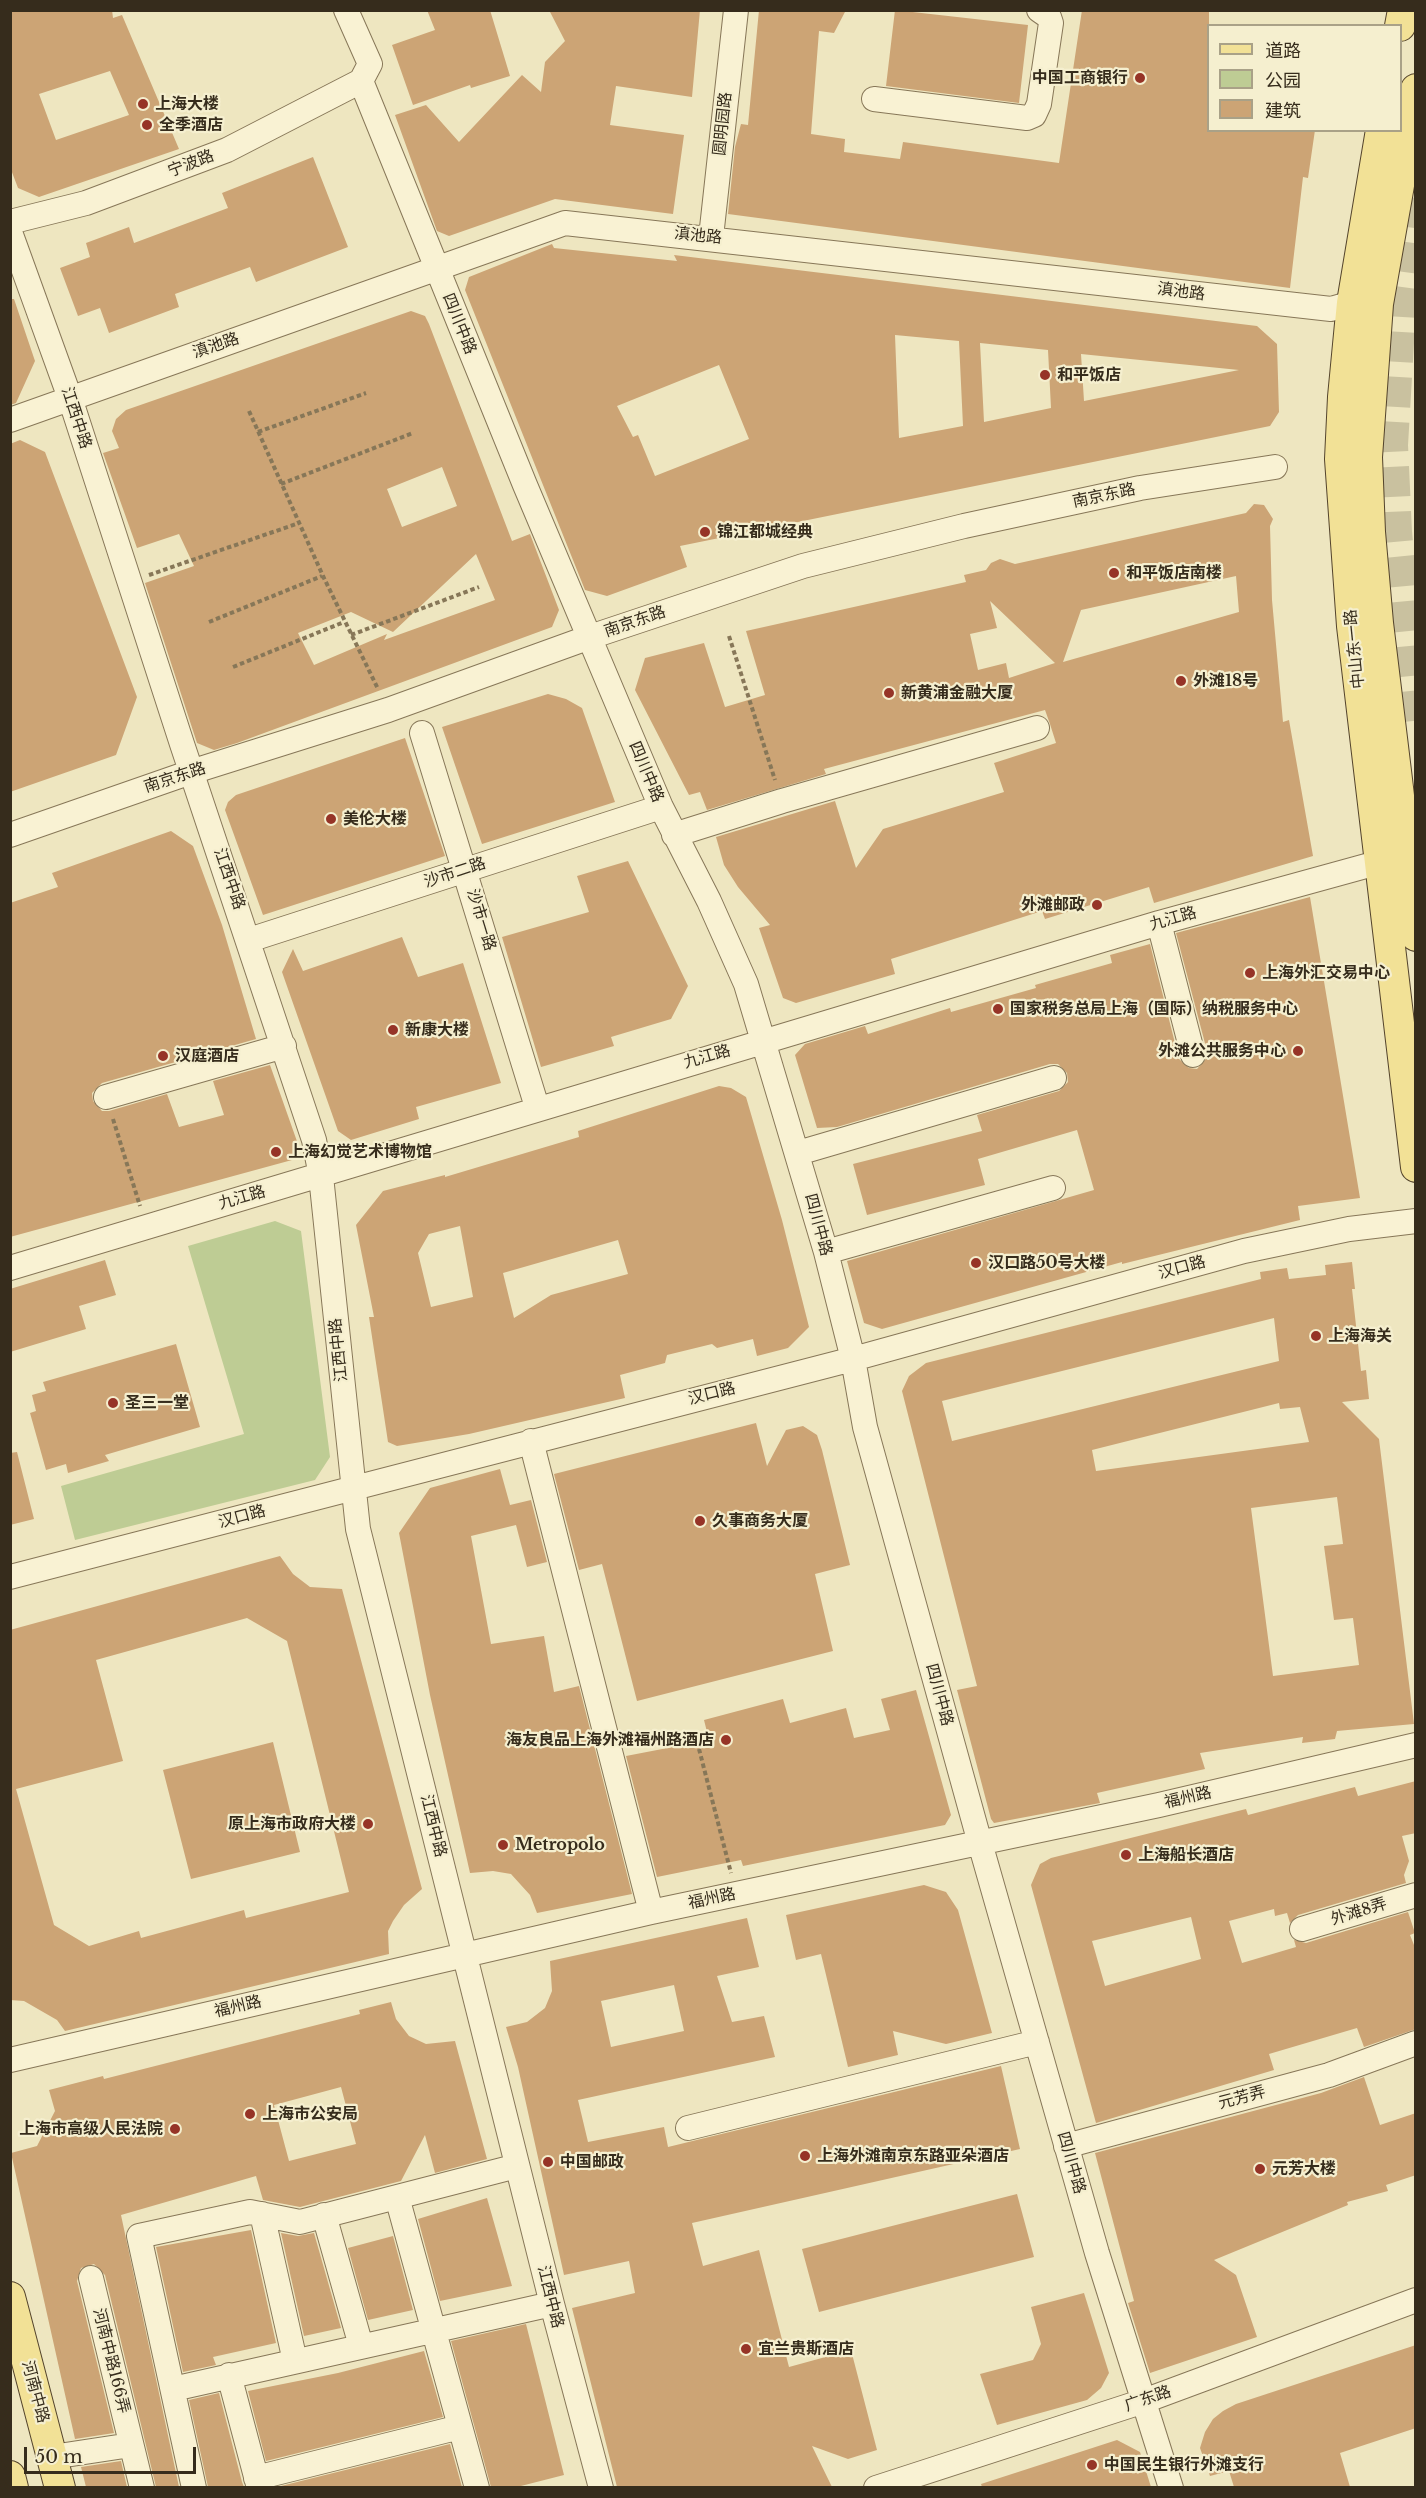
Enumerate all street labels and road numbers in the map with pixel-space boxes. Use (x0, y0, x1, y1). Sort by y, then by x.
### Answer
street label: 圆明园路 (710, 91, 736, 157)
street label: 宁波路 (165, 146, 217, 182)
street label: 滇池路 (673, 224, 723, 248)
street label: 滇池路 (1156, 280, 1206, 304)
street label: 四川中路 (438, 291, 480, 357)
street label: 滇池路 (190, 329, 242, 363)
street label: 江西中路 (57, 385, 95, 451)
street label: 南京东路 (1071, 480, 1137, 512)
street label: 南京东路 (602, 603, 668, 641)
street label: 中山东一路 (1341, 608, 1369, 690)
street label: 四川中路 (625, 739, 667, 805)
street label: 南京东路 (142, 759, 208, 797)
street label: 江西中路 (210, 846, 248, 912)
street label: 沙市二路 (422, 854, 488, 892)
street label: 沙市一路 (462, 887, 500, 953)
street label: 九江路 (1147, 903, 1199, 935)
street label: 九江路 (681, 1041, 733, 1073)
street label: 九江路 (216, 1182, 268, 1214)
street label: 四川中路 (800, 1192, 836, 1258)
street label: 汉口路 (1156, 1253, 1208, 1283)
street label: 江西中路 (326, 1317, 352, 1383)
street label: 汉口路 (686, 1379, 738, 1409)
street label: 汉口路 (216, 1502, 268, 1532)
street label: 四川中路 (921, 1662, 957, 1728)
street label: 福州路 (1162, 1783, 1214, 1813)
street label: 江西中路 (416, 1793, 450, 1859)
street label: 福州路 (687, 1885, 737, 1913)
street label: 外滩8弄 (1329, 1894, 1389, 1930)
street label: 福州路 (212, 1992, 264, 2022)
street label: 元芳弄 (1216, 2083, 1268, 2113)
street label: 四川中路 (1053, 2130, 1089, 2196)
street label: 江西中路 (533, 2264, 567, 2330)
street label: 河南中路166弄 (89, 2306, 133, 2416)
street label: 河南中路 (17, 2359, 53, 2425)
street label: 广东路 (1122, 2382, 1174, 2416)

